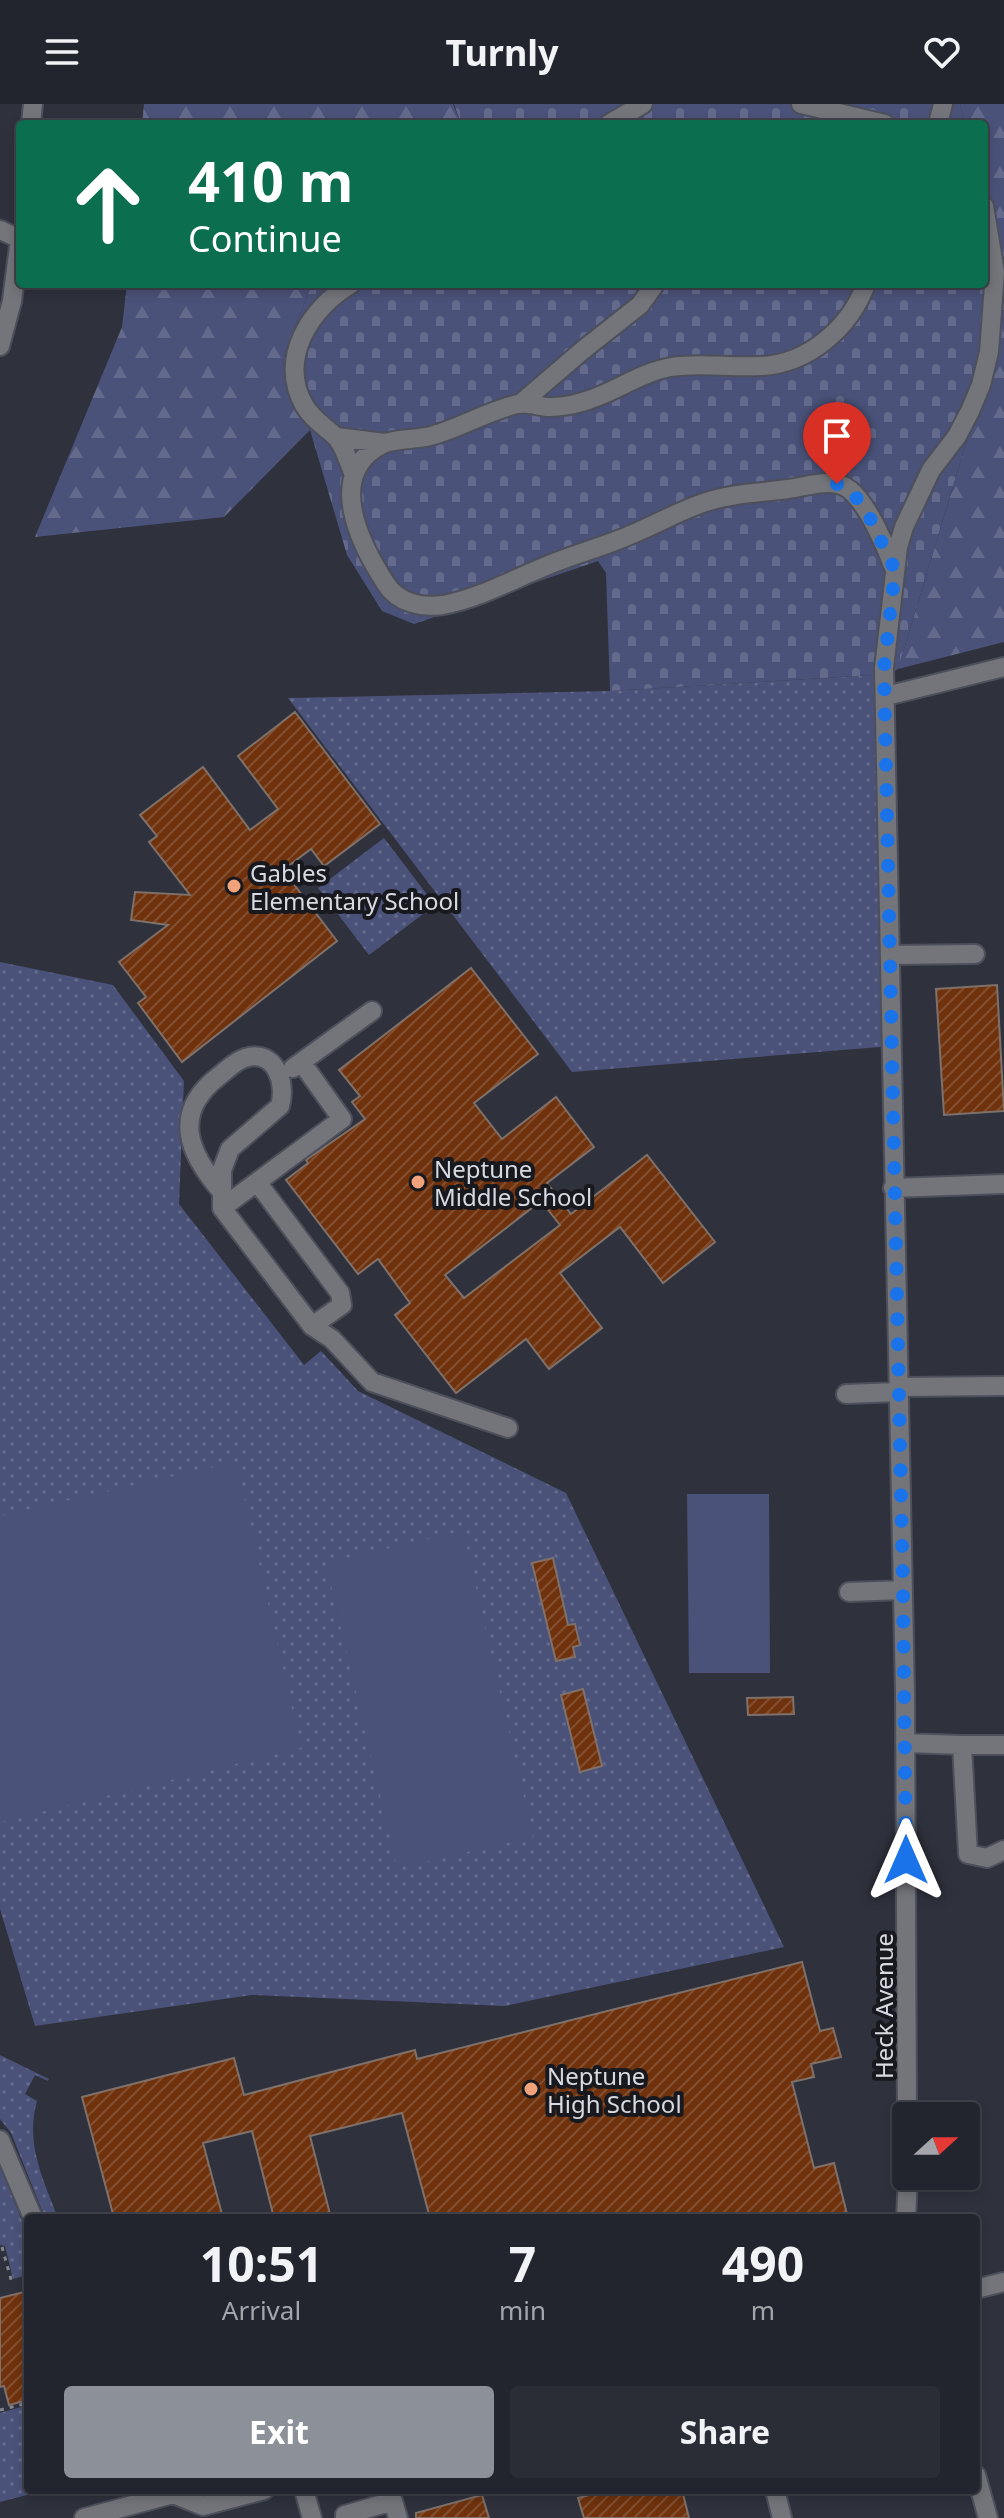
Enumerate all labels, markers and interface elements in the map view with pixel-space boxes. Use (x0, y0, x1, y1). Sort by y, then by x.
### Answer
text: Turnly (445, 28, 559, 77)
icon: menu (40, 30, 84, 74)
icon: heart (920, 30, 964, 74)
text: 410 m (188, 142, 353, 218)
icon: ahead (56, 152, 160, 256)
text: Continue (188, 214, 342, 263)
pin (803, 402, 871, 484)
icon: arrive (815, 414, 859, 458)
place label: Gables Elementary School (250, 856, 459, 917)
marker: Gables Elementary School (225, 877, 243, 895)
place label: Neptune Middle School (434, 1152, 592, 1213)
marker: Neptune Middle School (409, 1173, 427, 1191)
position arrow (864, 1818, 948, 1902)
street label: Heck Avenue (867, 1933, 900, 2079)
place label: Neptune High School (547, 2059, 682, 2120)
marker: Neptune High School (522, 2080, 540, 2098)
north arrow (892, 2102, 980, 2190)
map controls (892, 2102, 980, 2190)
text: 10:51 (200, 2231, 323, 2296)
text: 7 (509, 2231, 536, 2296)
text: 490 (722, 2231, 804, 2296)
text: Arrival (222, 2292, 301, 2328)
text: min (499, 2292, 546, 2328)
text: m (751, 2292, 775, 2328)
button: Exit (64, 2386, 494, 2478)
button: Share (510, 2386, 940, 2478)

